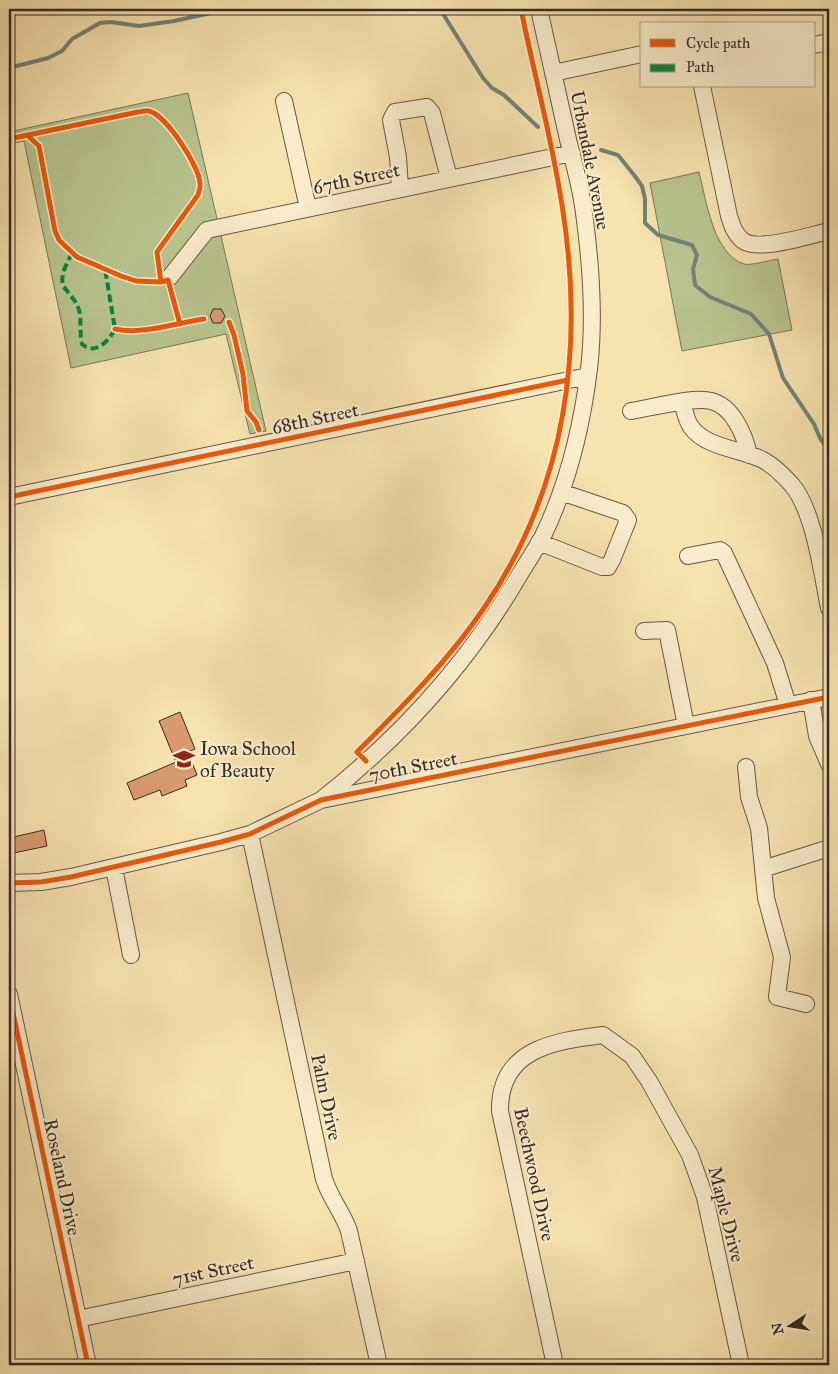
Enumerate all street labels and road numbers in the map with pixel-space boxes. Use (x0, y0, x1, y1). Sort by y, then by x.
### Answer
street label: Urbandale Avenue (566, 89, 615, 232)
street label: 67th Street (310, 158, 402, 199)
street label: 68th Street (269, 398, 361, 439)
street label: 70th Street (367, 747, 460, 786)
street label: Palm Drive (306, 1052, 347, 1142)
street label: Beechwood Drive (509, 1105, 560, 1243)
street label: Roseland Drive (39, 1117, 86, 1238)
street label: Maple Drive (704, 1164, 750, 1265)
street label: 71st Street (170, 1251, 256, 1290)

